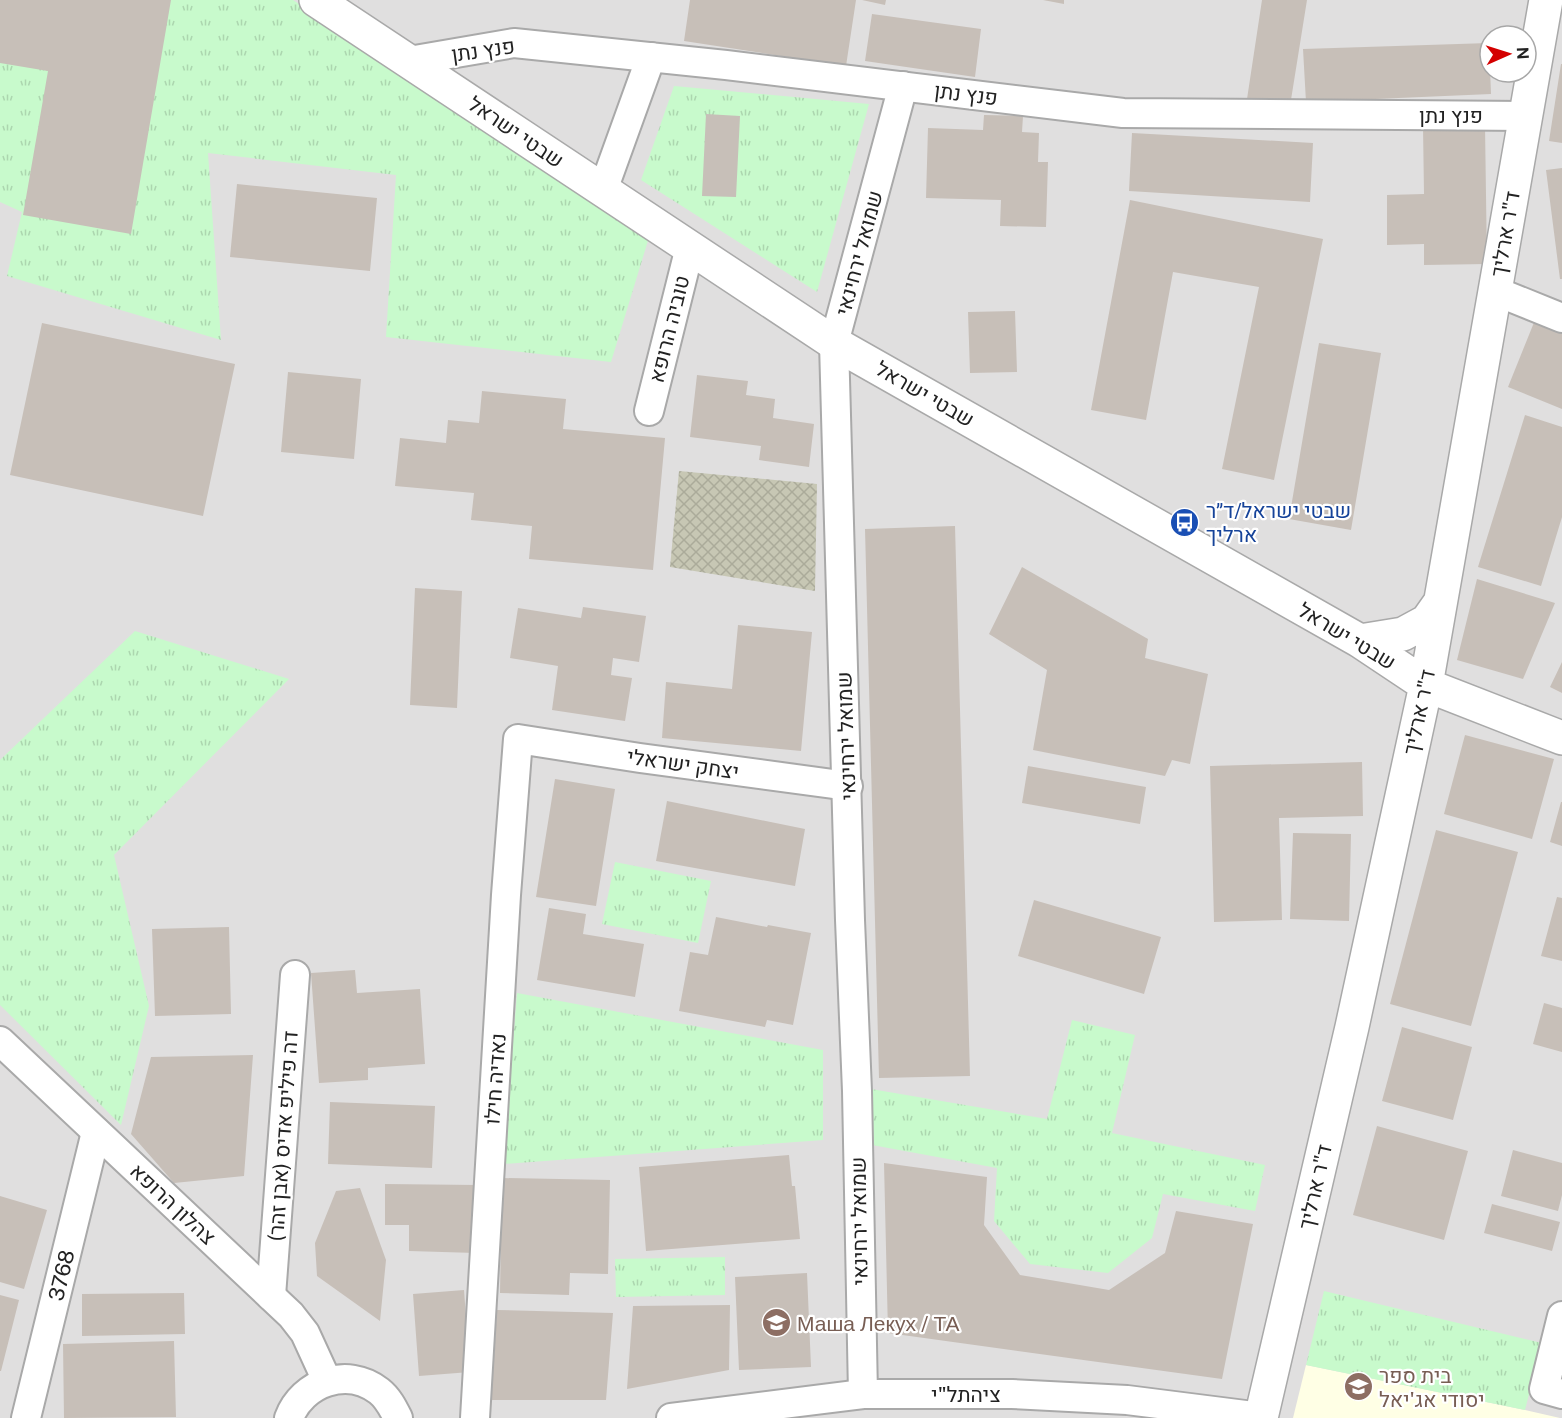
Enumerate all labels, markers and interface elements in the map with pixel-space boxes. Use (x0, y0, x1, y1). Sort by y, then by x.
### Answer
north arrow (1478, 24, 1538, 84)
street label: פנץ נתן (450, 33, 516, 67)
text: N (1513, 46, 1532, 60)
street label: פנץ נתן (933, 78, 999, 110)
street label: שבטי ישראל (464, 91, 568, 173)
street label: פנץ נתן (1419, 103, 1483, 128)
street label: שמואל ירחינאי (830, 188, 888, 318)
street label: ד"ר ארליך (1485, 189, 1525, 279)
street label: טוביה הרופא (644, 273, 694, 385)
street label: שבטי ישראל (871, 356, 979, 432)
place label: שבטי ישראל/ד״ר ארליך (1206, 498, 1351, 547)
bus stop icon: שבטי ישראל/ד״ר ארליך (1169, 506, 1201, 538)
street label: שבטי ישראל (1294, 597, 1400, 675)
street label: ד"ר ארליך (1398, 667, 1440, 757)
street label: שמואל ירחינאי (831, 671, 861, 801)
street label: יצחק ישראלי (625, 744, 741, 784)
street label: דה פיליפ אדיס (אבן זהר) (263, 1030, 303, 1242)
street label: נאדיה חילו (479, 1032, 511, 1126)
street label: ד"ר ארליך (1293, 1142, 1337, 1232)
street label: שמואל ירחינאי (845, 1156, 873, 1286)
street label: צהלון הרופא (125, 1158, 221, 1250)
street label: 3768 (43, 1247, 79, 1303)
school or university icon: Маша Лекух / ТА (760, 1307, 792, 1339)
place label: Маша Лекух / ТА (797, 1311, 960, 1336)
place label: בית ספר יסודי אג'יאל (1379, 1363, 1485, 1412)
school or university icon: בית ספר יסודי אג'יאל (1342, 1371, 1374, 1403)
street label: ציהתל"י (931, 1382, 1001, 1407)

